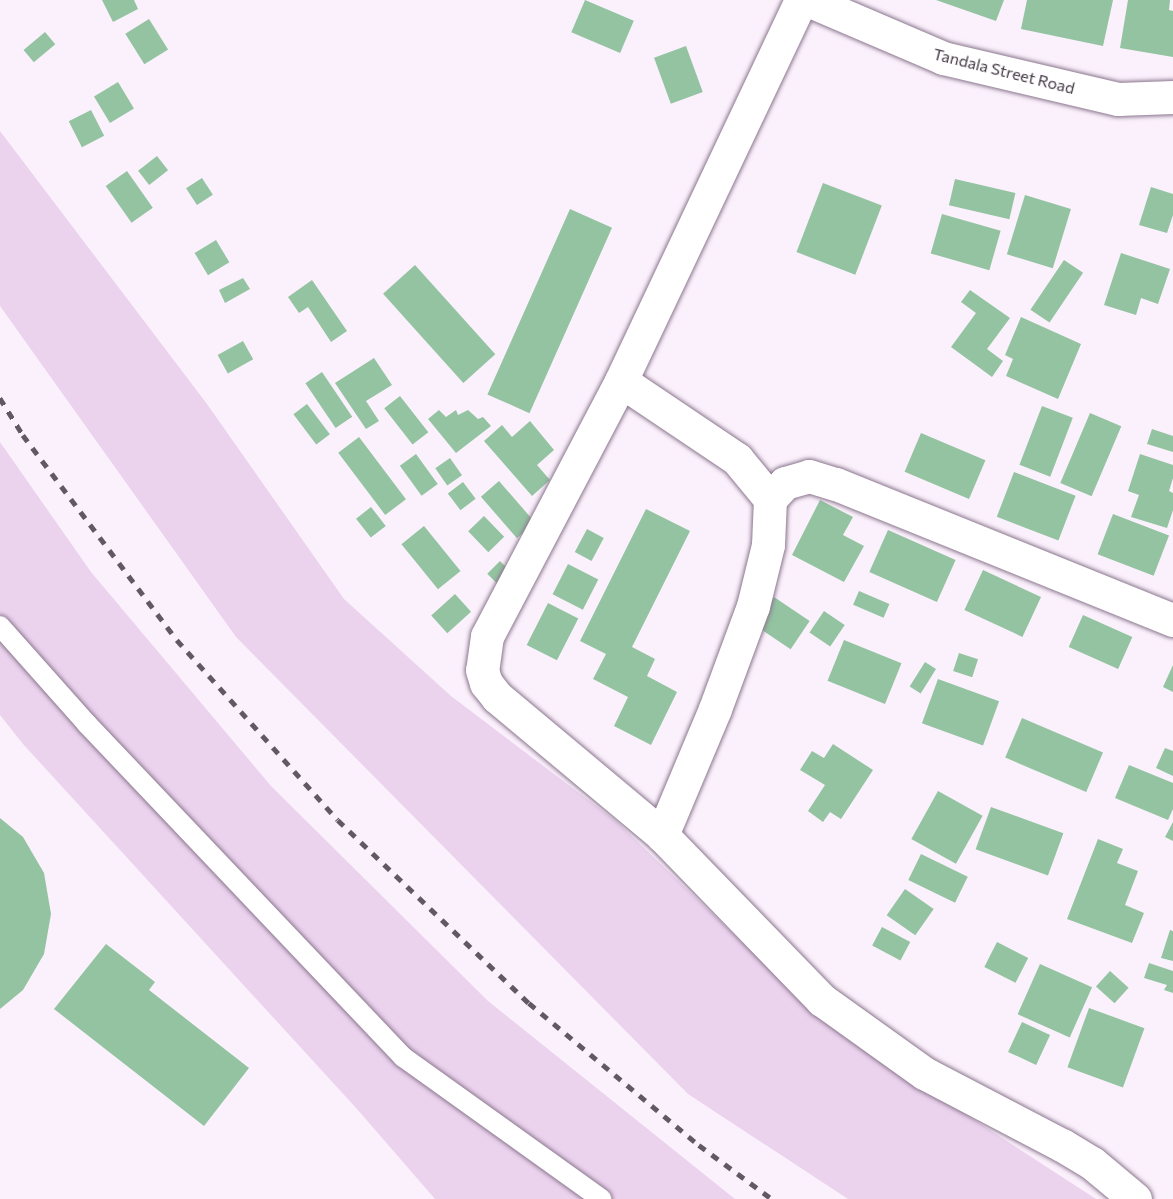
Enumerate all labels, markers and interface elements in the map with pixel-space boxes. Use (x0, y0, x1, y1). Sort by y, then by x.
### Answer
street label: Tandala Street Road (931, 44, 1077, 98)

